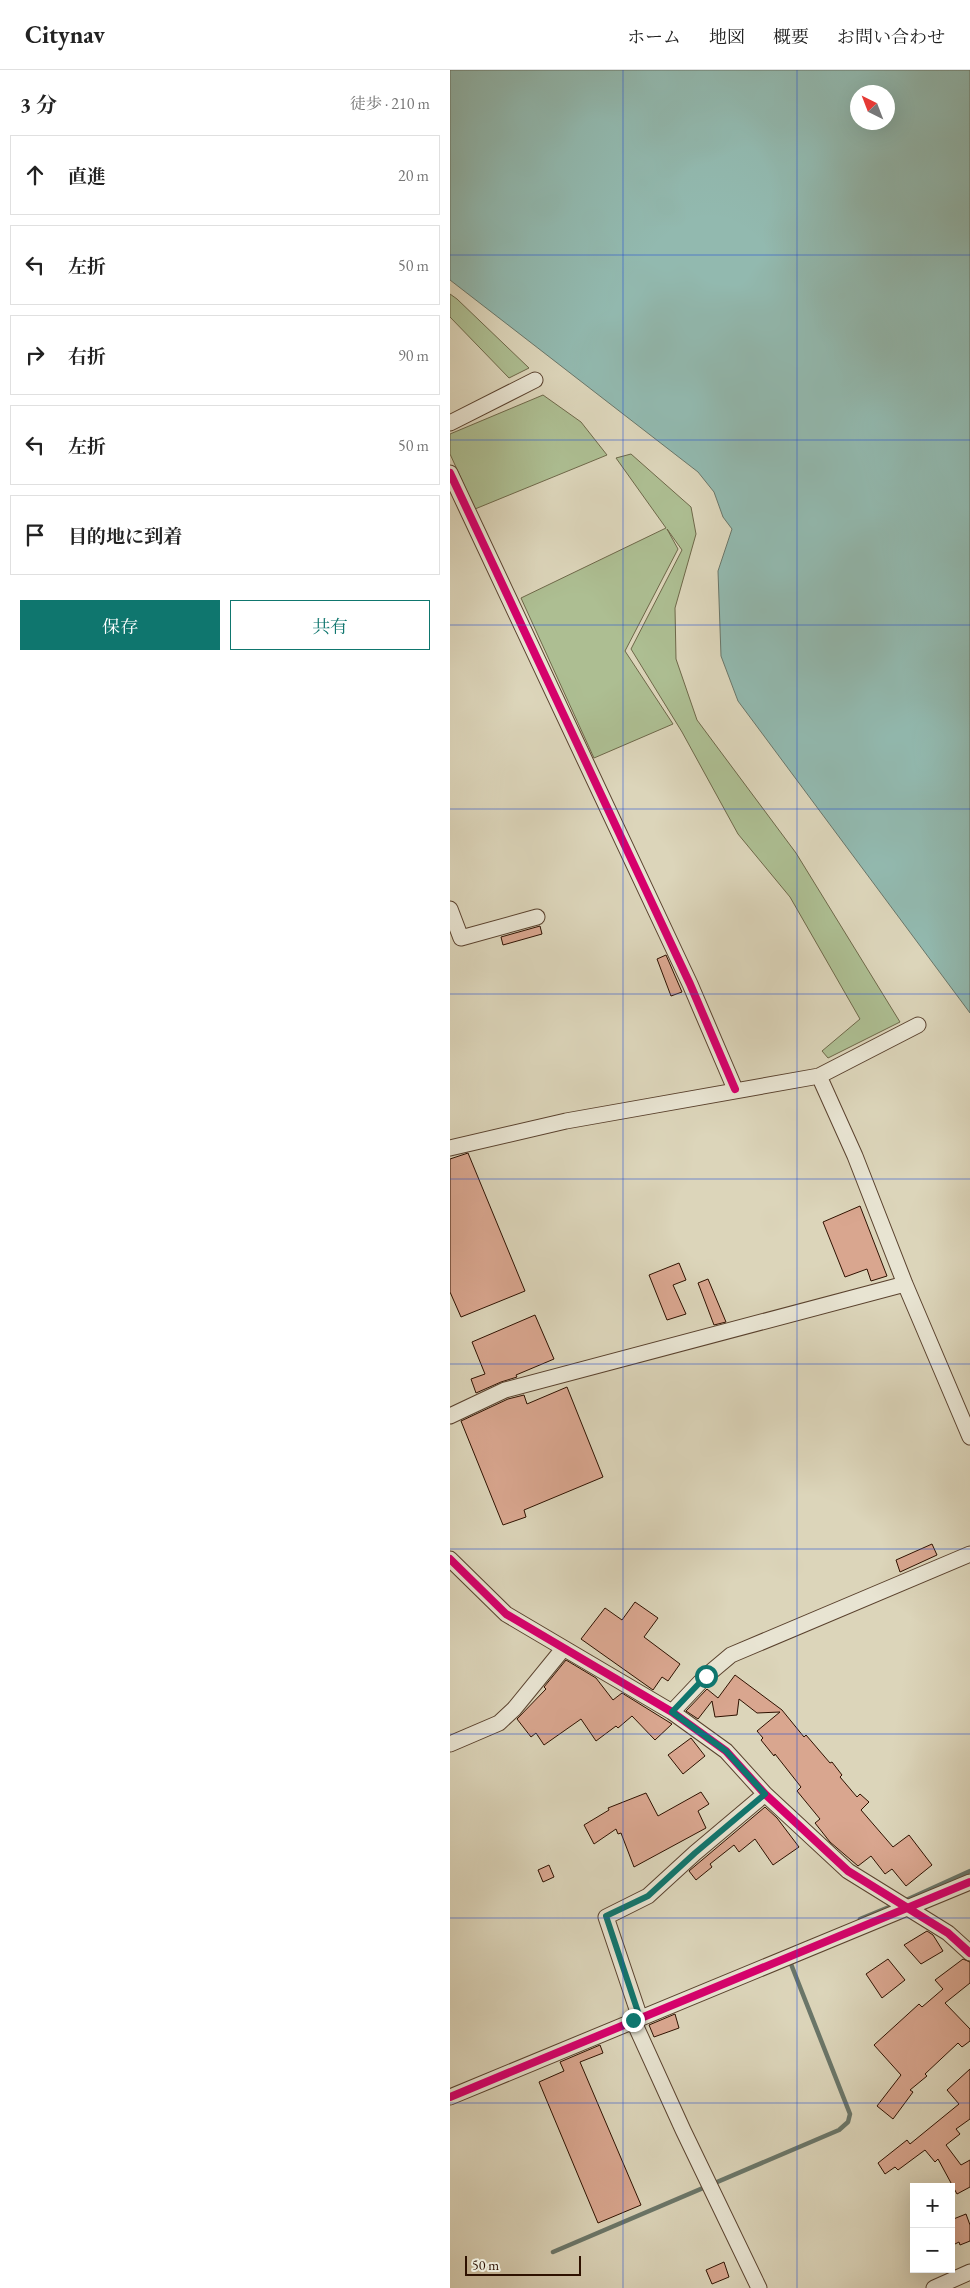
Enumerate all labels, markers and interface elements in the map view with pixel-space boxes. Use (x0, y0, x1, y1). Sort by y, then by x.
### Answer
text: Citynav (25, 19, 105, 50)
text: ホーム (627, 25, 681, 48)
text: 地図 (709, 25, 745, 48)
text: 概要 (773, 25, 809, 48)
text: お問い合わせ (837, 25, 945, 48)
north arrow (850, 85, 895, 130)
text: 3 分 (20, 91, 57, 118)
text: 徒歩 · 210 m (350, 93, 430, 114)
icon: ahead (21, 161, 49, 189)
text: 直進 (68, 164, 106, 189)
text: 20 m (398, 165, 429, 186)
icon: left (21, 251, 49, 279)
text: 左折 (68, 254, 106, 279)
text: 50 m (398, 255, 429, 276)
icon: right (21, 341, 49, 369)
text: 右折 (68, 344, 106, 369)
text: 90 m (398, 345, 429, 366)
icon: left (21, 431, 49, 459)
text: 左折 (68, 434, 106, 459)
text: 50 m (398, 435, 429, 456)
icon: arrive (21, 521, 49, 549)
text: 目的地に到着 (68, 524, 182, 549)
button: 保存 (20, 600, 220, 650)
button: 共有 (230, 600, 430, 650)
route start (695, 1665, 718, 1688)
route end (622, 2009, 645, 2032)
map controls (910, 2183, 955, 2273)
button: + (910, 2183, 955, 2228)
button: − (910, 2228, 955, 2273)
scale bar (465, 2253, 581, 2276)
text: 50 m (472, 2256, 499, 2274)

